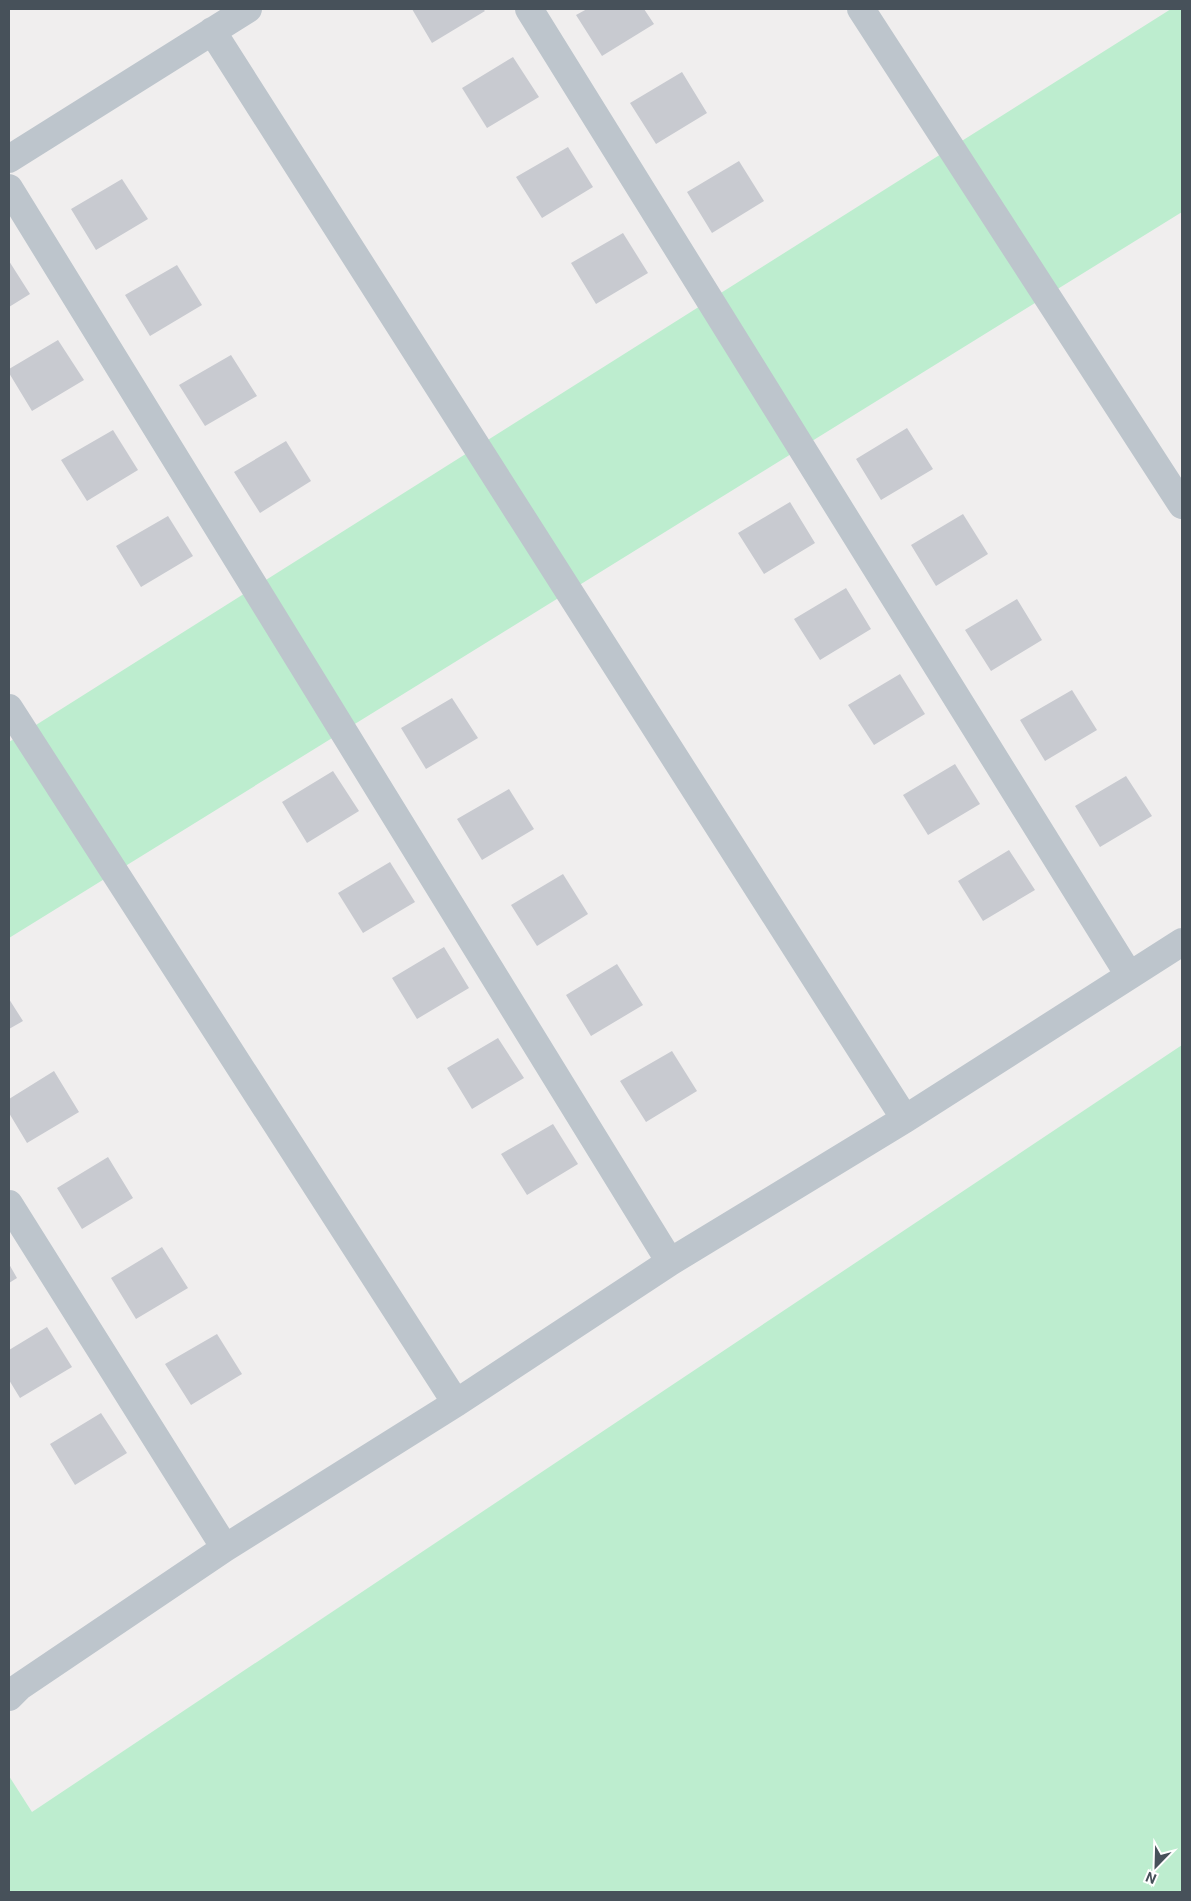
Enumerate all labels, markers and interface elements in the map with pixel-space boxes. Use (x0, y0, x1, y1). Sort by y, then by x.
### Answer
north arrow (1131, 1841, 1181, 1891)
text: N (1143, 1869, 1159, 1887)

